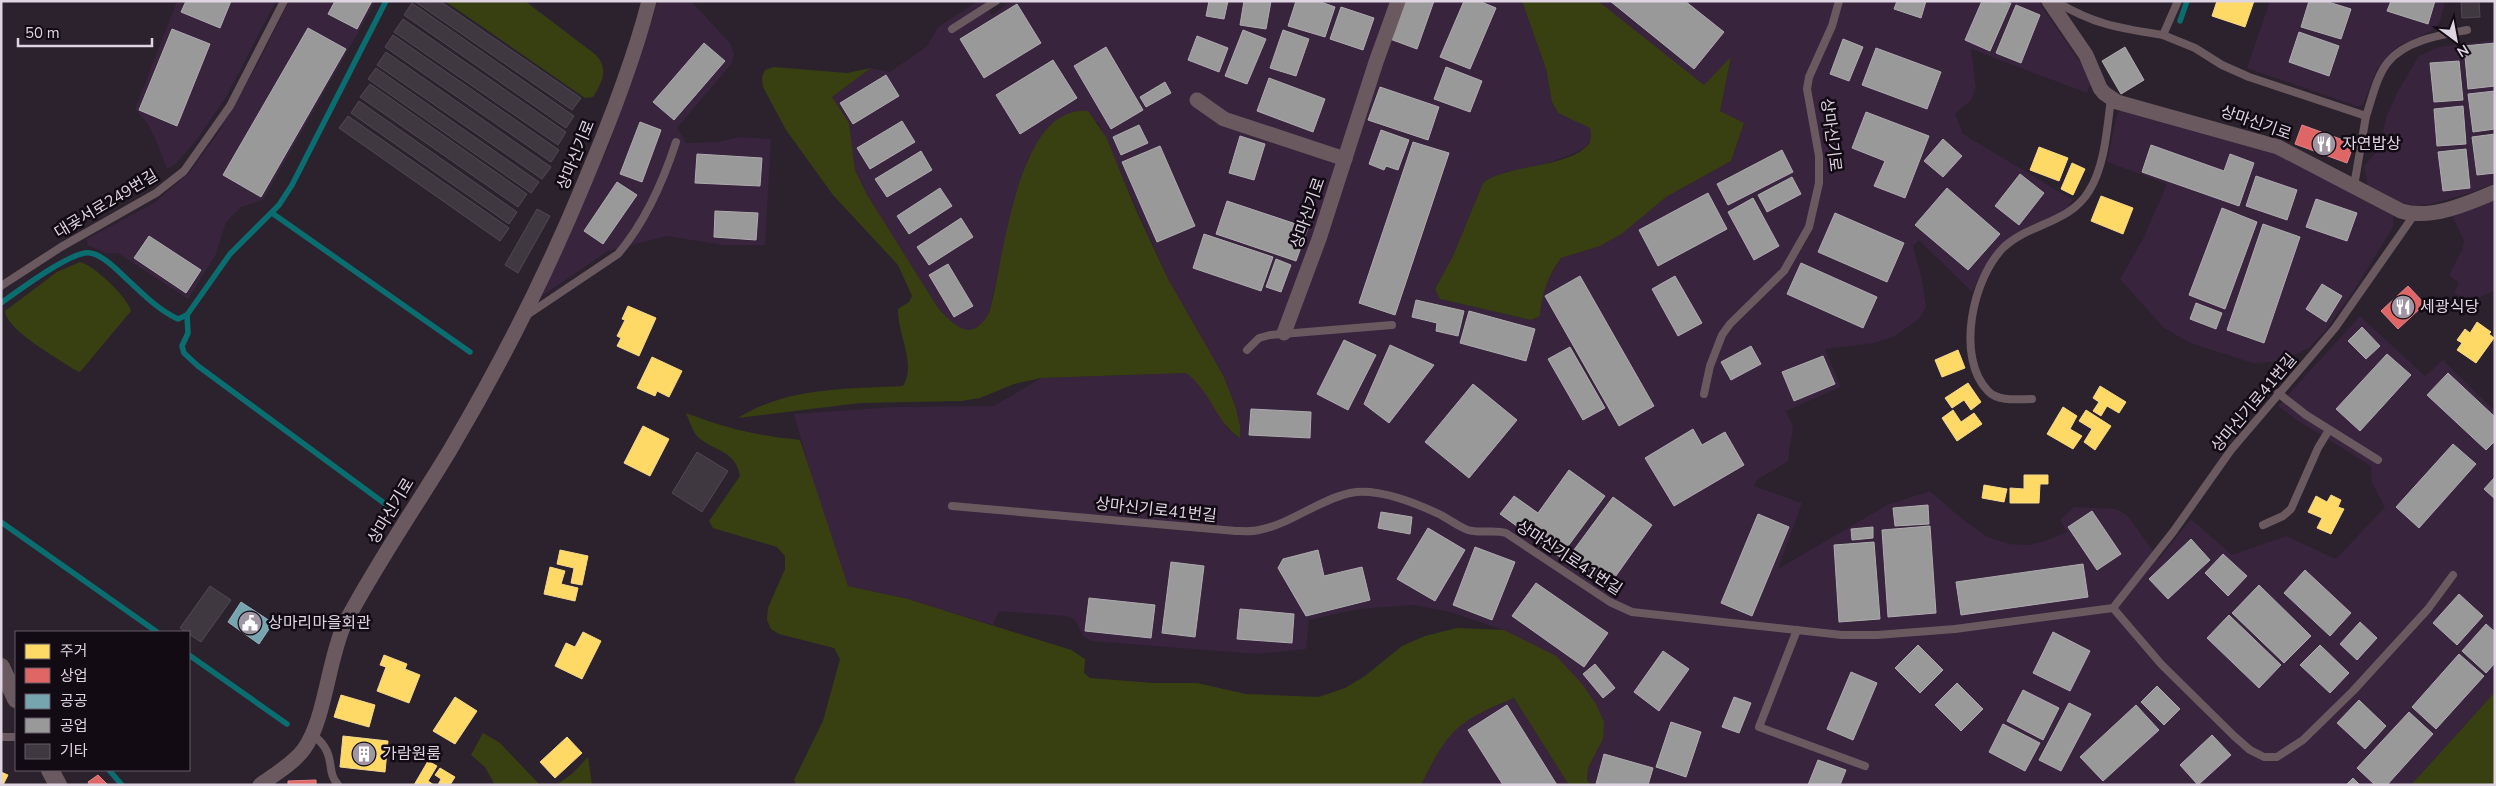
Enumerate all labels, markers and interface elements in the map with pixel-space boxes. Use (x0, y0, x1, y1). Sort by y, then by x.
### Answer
scale bar (18, 15, 151, 47)
north arrow (2431, 15, 2481, 65)
text: 50 m (25, 23, 60, 43)
text: N (2453, 40, 2472, 61)
street label: 상마신기로 (1816, 97, 1846, 173)
street label: 상마신기로 (2218, 101, 2295, 145)
street label: 상마신기로 (552, 117, 600, 193)
restaurant icon: 자연밥상 (2311, 131, 2337, 157)
place label: 자연밥상 (2342, 133, 2401, 155)
street label: 대곶서로249번길 (50, 164, 162, 244)
street label: 상마신기로 (1286, 174, 1330, 251)
restaurant icon: 세광식당 (2390, 294, 2416, 320)
place label: 세광식당 (2420, 296, 2479, 318)
street label: 상마신기로41번길 (2206, 349, 2302, 457)
street label: 상마신기로 (363, 474, 420, 548)
street label: 상마신기로41번길 (1094, 493, 1218, 527)
street label: 상마신기로41번길 (1512, 515, 1626, 601)
public building icon: 상마리마을회관 (237, 610, 263, 636)
place label: 상마리마을회관 (268, 612, 371, 634)
legend (15, 631, 190, 771)
text: 주거 (60, 641, 88, 661)
text: 상업 (60, 666, 88, 686)
text: 공공 (60, 691, 88, 711)
text: 공업 (60, 716, 88, 736)
text: 기타 (60, 741, 88, 761)
building icon: 가람원룸 (351, 741, 377, 767)
place label: 가람원룸 (382, 743, 441, 765)

